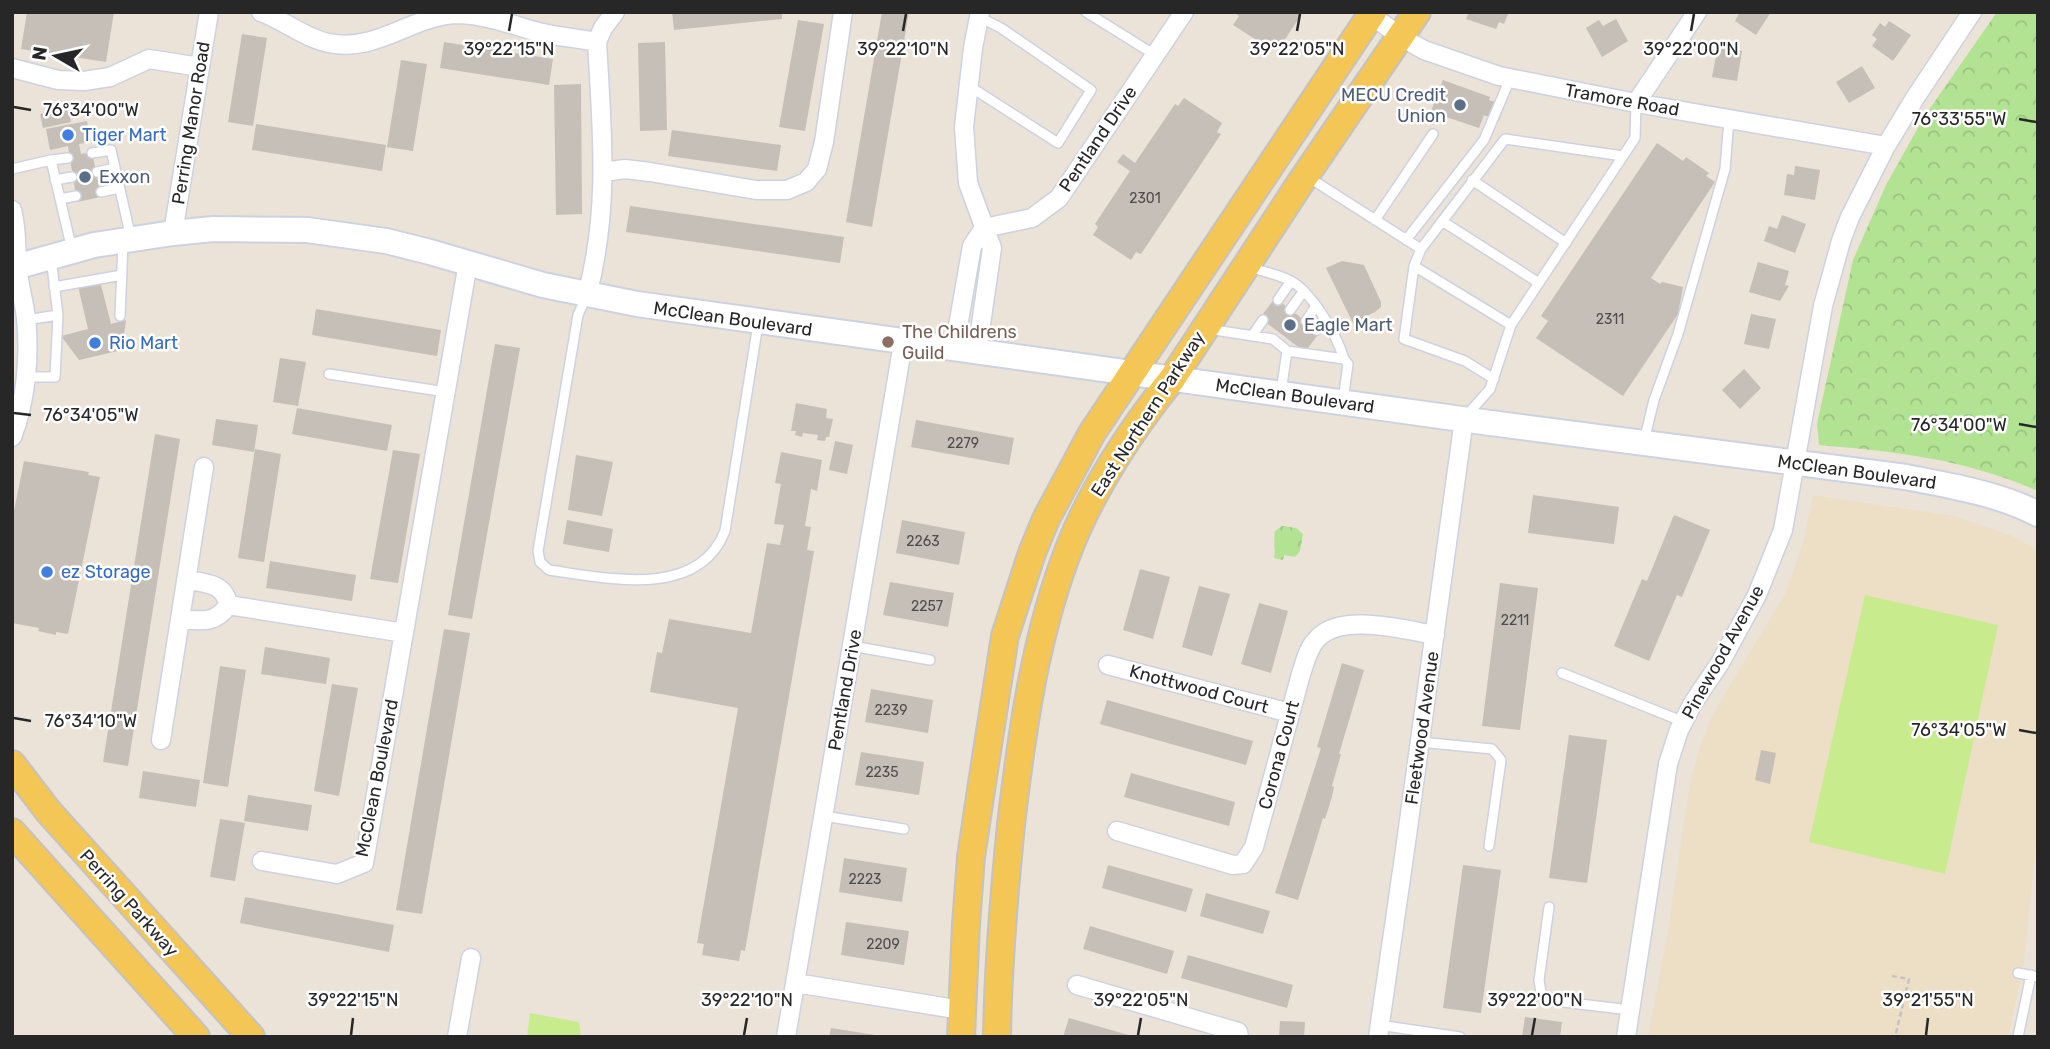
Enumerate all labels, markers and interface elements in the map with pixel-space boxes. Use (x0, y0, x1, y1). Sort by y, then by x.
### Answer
north arrow (21, 21, 91, 91)
text: 39°22'15"N (463, 38, 555, 60)
text: 39°22'10"N (857, 38, 949, 60)
text: 39°22'05"N (1250, 38, 1344, 60)
text: 39°22'00"N (1643, 38, 1739, 60)
street label: Perring Manor Road (167, 40, 215, 206)
text: N (27, 45, 52, 62)
street label: Tramore Road (1563, 79, 1681, 121)
street label: Pentland Drive (1054, 82, 1142, 196)
place label: MECU Credit Union (1341, 84, 1446, 127)
marker: MECU Credit Union (1452, 97, 1468, 113)
text: 76°34'00"W (43, 99, 139, 121)
text: 76°33'55"W (1912, 108, 2006, 130)
place label: Tiger Mart (82, 124, 167, 146)
marker: Tiger Mart (60, 127, 76, 143)
place label: Exxon (99, 166, 150, 188)
marker: Exxon (77, 169, 93, 185)
house number: 2301 (1129, 190, 1161, 207)
street label: McClean Boulevard (652, 297, 814, 341)
house number: 2311 (1596, 311, 1624, 328)
place label: Eagle Mart (1304, 314, 1393, 336)
marker: Eagle Mart (1282, 317, 1298, 333)
place label: The Childrens Guild (902, 321, 1017, 364)
street label: East Northern Parkway (1086, 327, 1210, 501)
place label: Rio Mart (109, 332, 178, 354)
marker: The Childrens Guild (880, 334, 896, 350)
marker: Rio Mart (87, 335, 103, 351)
street label: McClean Boulevard (1214, 374, 1376, 418)
text: 76°34'05"W (43, 404, 139, 426)
text: 76°34'00"W (1911, 414, 2007, 436)
house number: 2279 (947, 435, 979, 452)
street label: McClean Boulevard (1776, 450, 1938, 494)
house number: 2263 (906, 533, 940, 550)
place label: ez Storage (61, 561, 151, 583)
marker: ez Storage (39, 564, 55, 580)
street label: Pinewood Avenue (1677, 581, 1769, 723)
house number: 2257 (911, 598, 943, 615)
house number: 2211 (1501, 612, 1529, 629)
street label: Pentland Drive (823, 628, 867, 752)
street label: Fleetwood Avenue (1400, 650, 1444, 806)
street label: Knottwood Court (1127, 660, 1271, 718)
street label: McClean Boulevard (351, 697, 403, 859)
street label: Corona Court (1254, 698, 1304, 812)
house number: 2239 (874, 702, 908, 719)
text: 76°34'10"W (45, 710, 137, 732)
text: 76°34'05"W (1911, 719, 2007, 741)
house number: 2235 (865, 764, 899, 781)
street label: Perring Parkway (75, 845, 183, 961)
house number: 2223 (848, 871, 882, 888)
house number: 2209 (866, 936, 900, 953)
text: 39°22'15"N (307, 989, 399, 1011)
text: 39°22'10"N (701, 989, 793, 1011)
text: 39°22'05"N (1094, 989, 1188, 1011)
text: 39°22'00"N (1487, 989, 1583, 1011)
text: 39°21'55"N (1882, 989, 1974, 1011)

